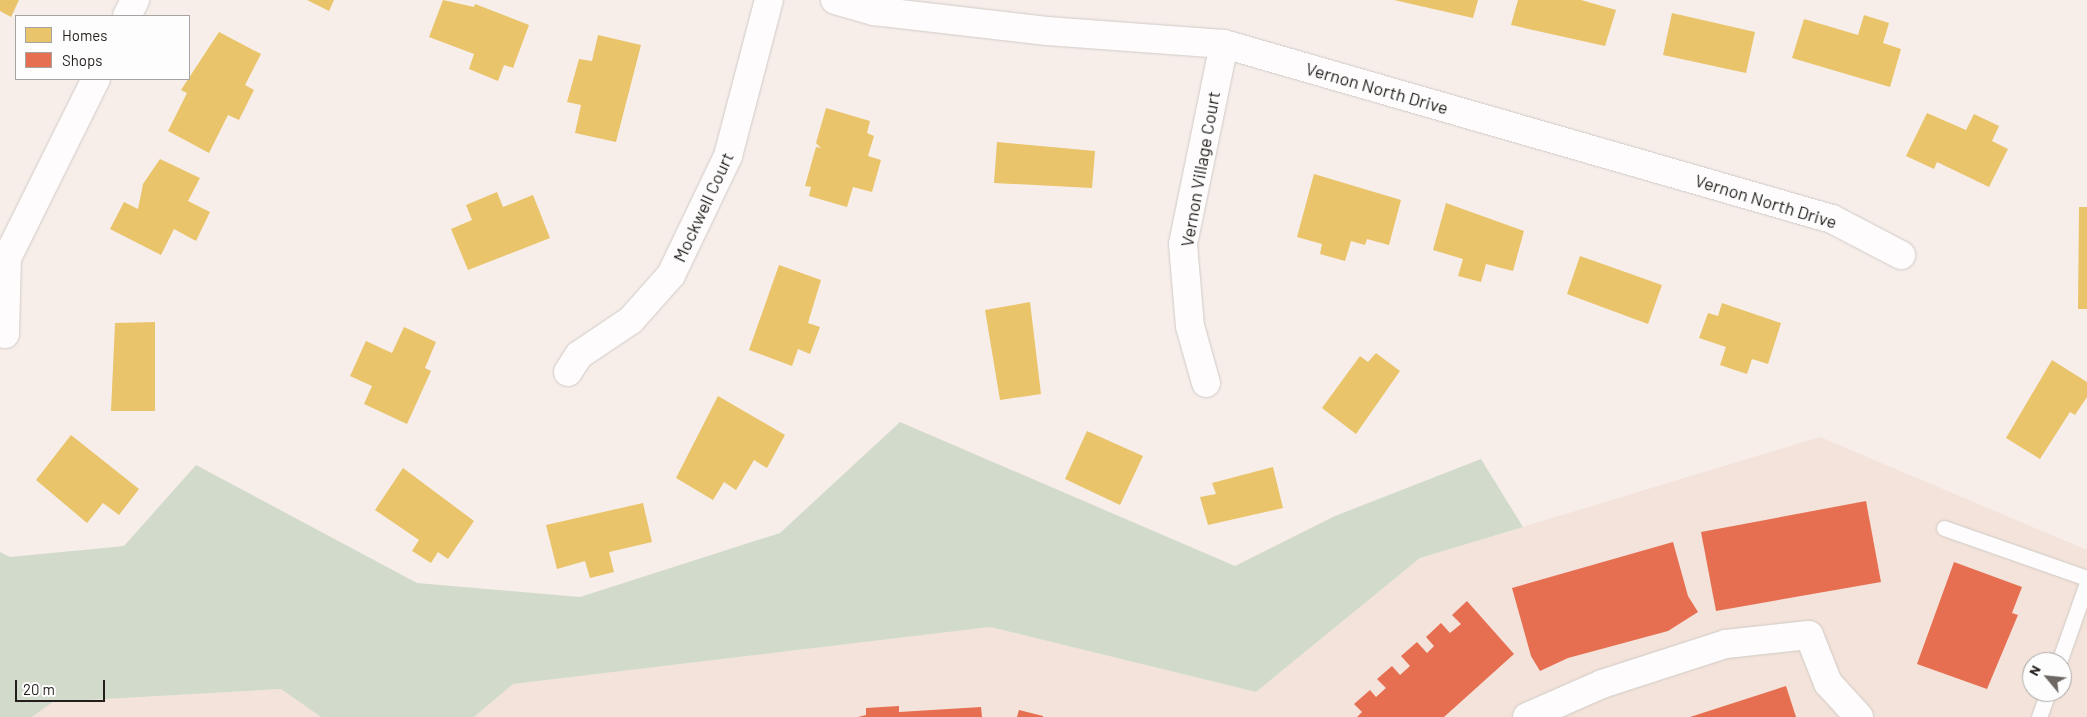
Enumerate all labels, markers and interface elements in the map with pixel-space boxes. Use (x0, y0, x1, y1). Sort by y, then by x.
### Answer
legend (15, 15, 190, 80)
text: Homes (62, 26, 107, 44)
text: Shops (62, 51, 102, 69)
street label: Vernon North Drive (1303, 57, 1451, 119)
street label: Vernon Village Court (1176, 89, 1224, 249)
street label: Mockwell Court (668, 149, 738, 265)
street label: Vernon North Drive (1692, 169, 1840, 233)
north arrow (2022, 652, 2072, 702)
text: N (2025, 662, 2044, 678)
scale bar (18, 670, 108, 702)
text: 20 m (23, 680, 55, 698)

